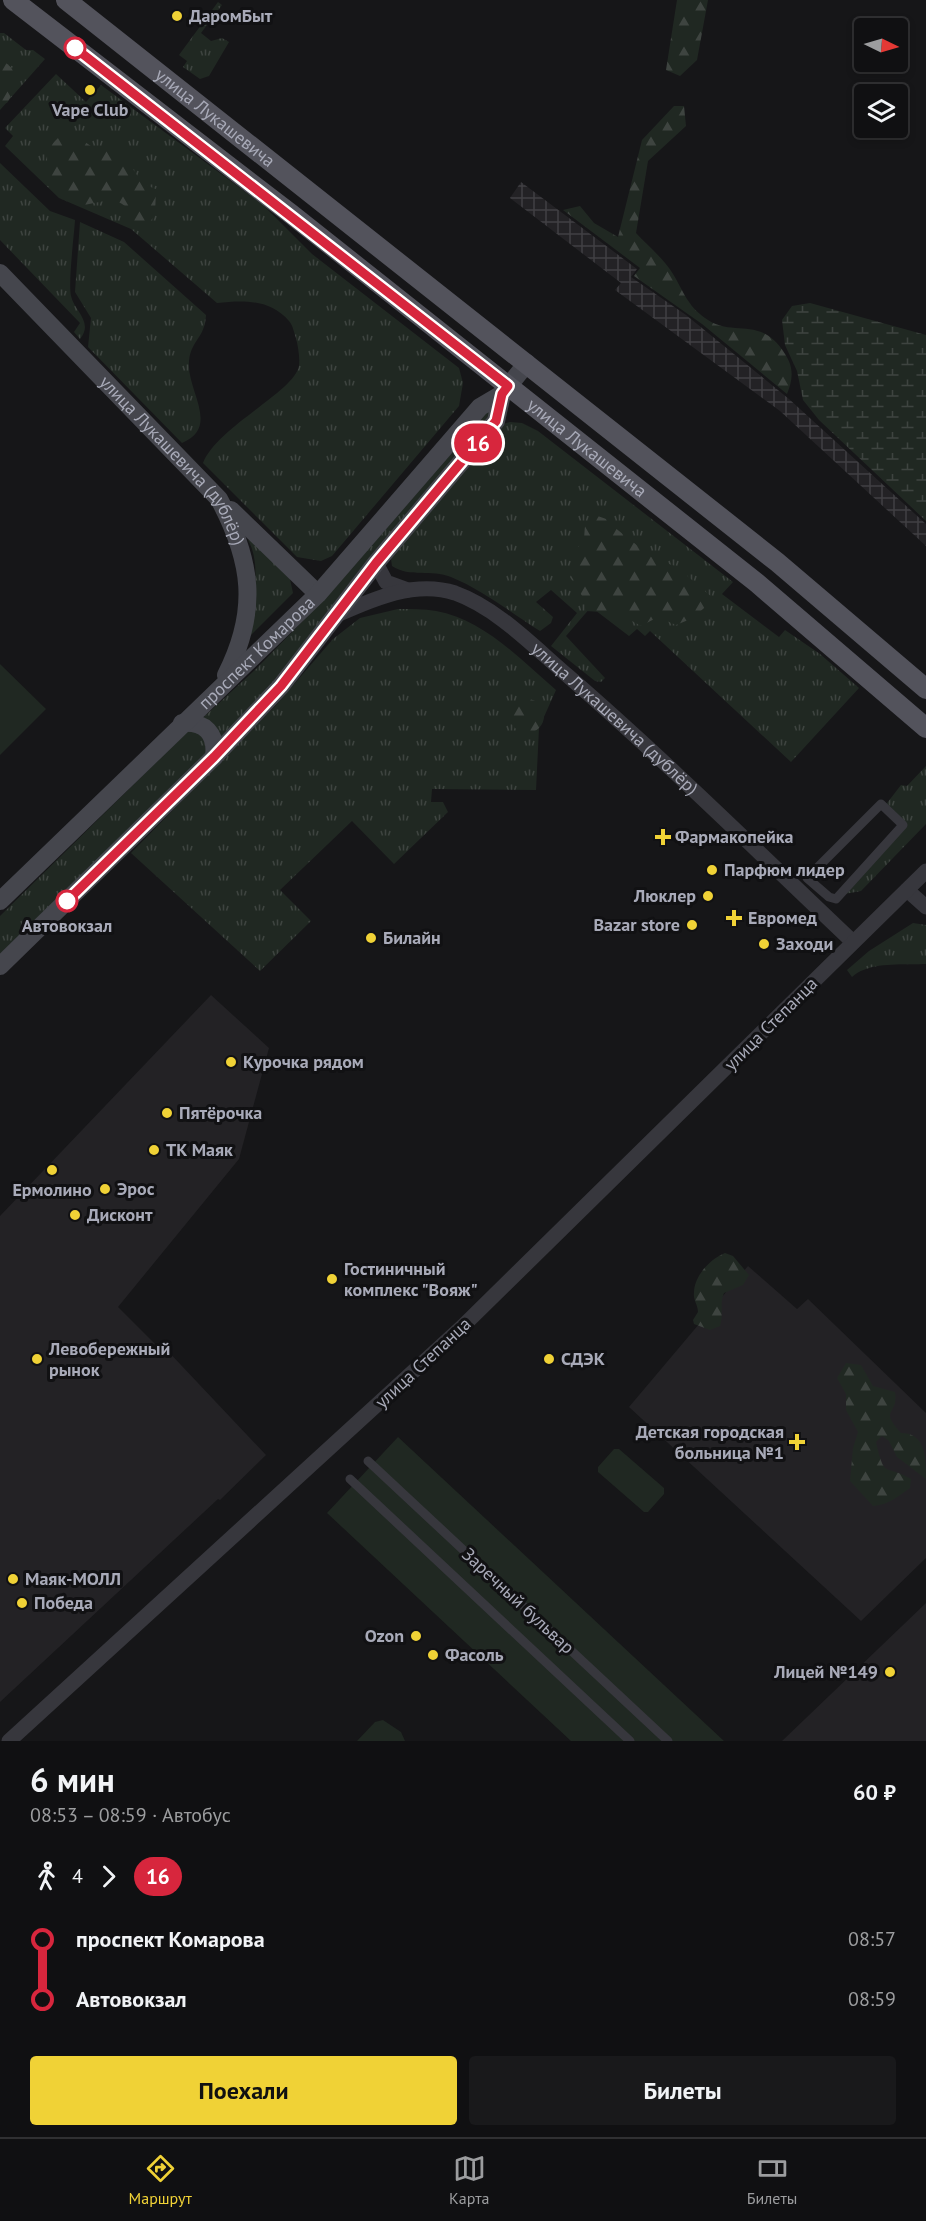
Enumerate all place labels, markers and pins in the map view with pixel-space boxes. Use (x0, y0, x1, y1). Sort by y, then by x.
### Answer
place label: ДаромБыт (189, 4, 273, 27)
marker: ДаромБыт (170, 9, 184, 23)
unlabelled marker (64, 37, 86, 59)
marker: Vape Club (83, 83, 97, 97)
place label: Vape Club (51, 98, 129, 121)
place label: Фармакопейка (675, 825, 794, 848)
marker: Фармакопейка (656, 830, 670, 844)
place label: Парфюм лидер (724, 858, 845, 881)
marker: Парфюм лидер (705, 863, 719, 877)
place label: Люклер (633, 884, 696, 907)
marker: Люклер (701, 889, 715, 903)
marker: Автовокзал (56, 890, 78, 912)
place label: Евромед (748, 906, 817, 929)
marker: Евромед (725, 909, 743, 927)
place label: Bazar store (593, 913, 680, 936)
place label: Автовокзал (22, 914, 112, 937)
marker: Bazar store (685, 918, 699, 932)
place label: Билайн (383, 926, 441, 949)
marker: Билайн (364, 931, 378, 945)
place label: Заходи (776, 932, 833, 955)
marker: Заходи (757, 937, 771, 951)
place label: Курочка рядом (243, 1050, 364, 1073)
marker: Курочка рядом (224, 1055, 238, 1069)
place label: Пятёрочка (179, 1101, 262, 1124)
marker: Пятёрочка (160, 1106, 174, 1120)
place label: ТК Маяк (166, 1138, 233, 1161)
marker: ТК Маяк (147, 1143, 161, 1157)
marker: Ермолино (45, 1163, 59, 1177)
place label: Эрос (117, 1177, 155, 1200)
place label: Ермолино (12, 1178, 92, 1201)
marker: Эрос (98, 1182, 112, 1196)
place label: Дисконт (87, 1203, 153, 1226)
marker: Дисконт (68, 1208, 82, 1222)
place label: Гостиничный комплекс "Вояж" (344, 1257, 478, 1301)
marker: Гостиничный комплекс "Вояж" (325, 1272, 339, 1286)
place label: Левобережный рынок (48, 1337, 170, 1381)
place label: СДЭК (561, 1347, 605, 1370)
marker: Левобережный рынок (30, 1352, 44, 1366)
marker: СДЭК (542, 1352, 556, 1366)
place label: Детская городская больница №1 (636, 1420, 784, 1464)
marker: Детская городская больница №1 (788, 1433, 806, 1451)
place label: Маяк-МОЛЛ (25, 1567, 121, 1590)
marker: Маяк-МОЛЛ (6, 1572, 20, 1586)
place label: Победа (34, 1591, 93, 1614)
marker: Победа (15, 1596, 29, 1610)
place label: Ozon (365, 1624, 404, 1647)
marker: Ozon (409, 1629, 423, 1643)
place label: Фасоль (445, 1643, 504, 1666)
marker: Фасоль (426, 1648, 440, 1662)
place label: Лицей №149 (773, 1660, 878, 1683)
marker: Лицей №149 (883, 1665, 897, 1679)

